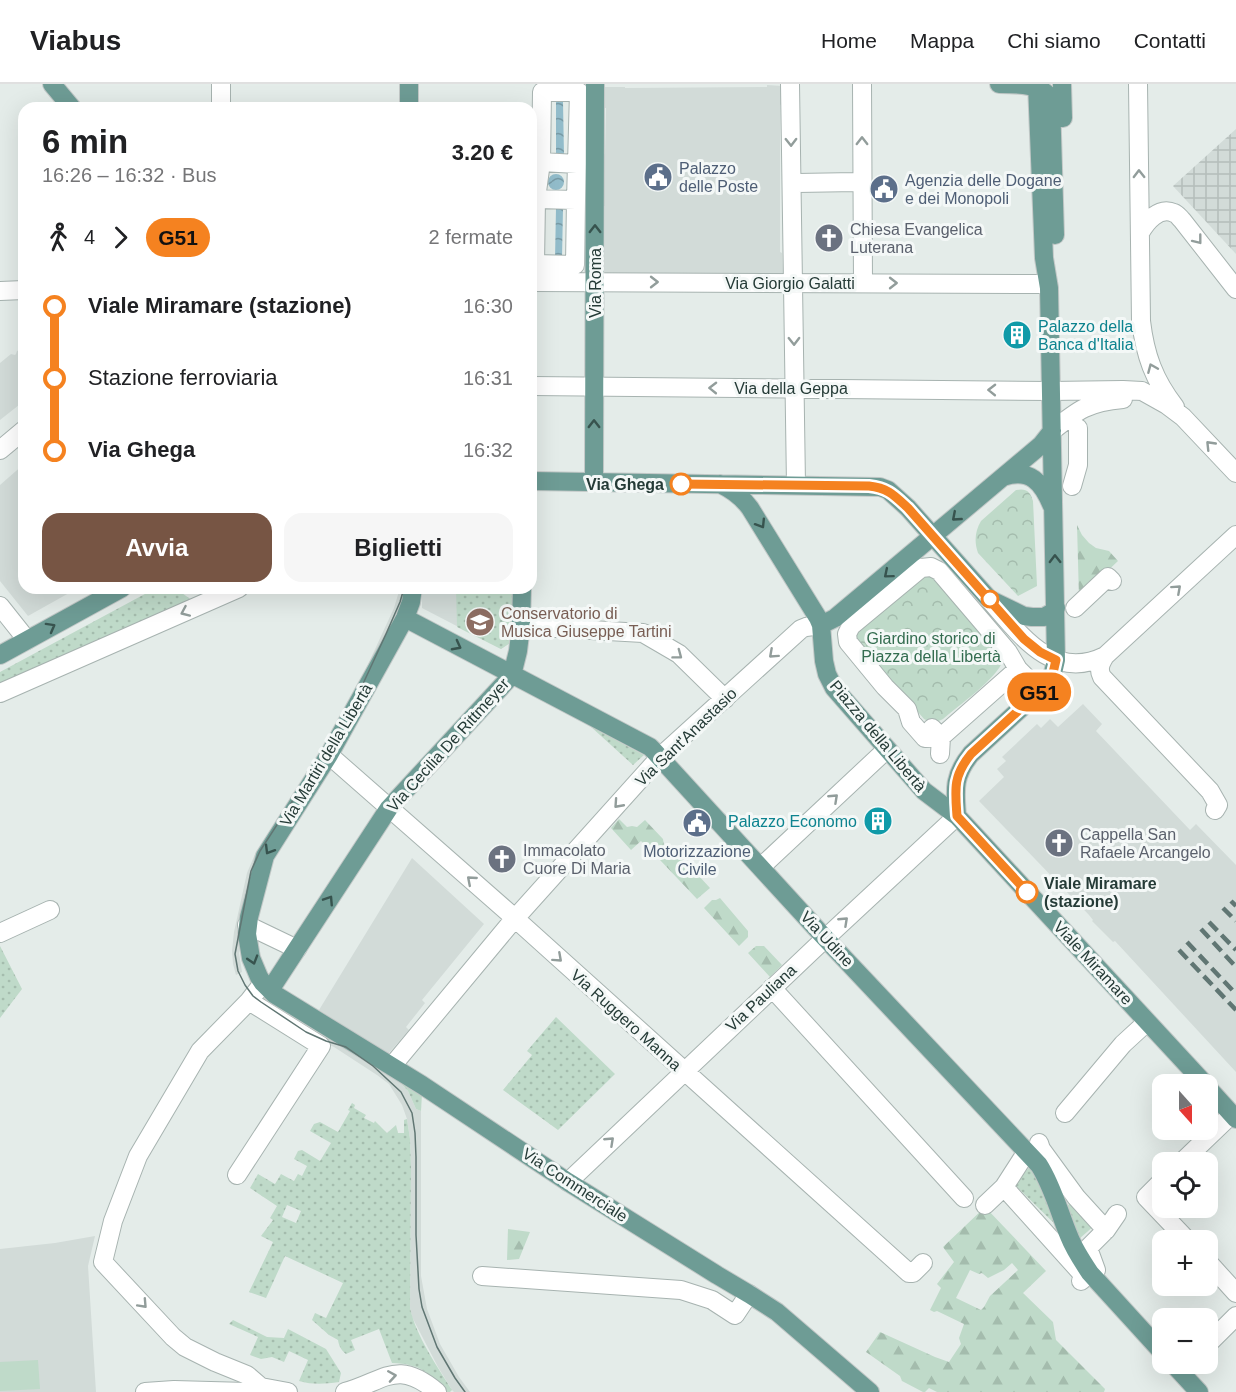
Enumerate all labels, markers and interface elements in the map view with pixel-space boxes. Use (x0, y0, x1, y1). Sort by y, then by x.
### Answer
text: Viabus (30, 25, 121, 56)
text: Home (821, 29, 877, 52)
text: Mappa (910, 29, 974, 52)
text: Chi siamo (1007, 29, 1101, 52)
text: Contatti (1134, 29, 1206, 52)
text: 6 min (42, 123, 128, 160)
one-way arrow (856, 136, 868, 145)
one-way arrow (785, 138, 797, 147)
text: 3.20 € (452, 140, 513, 165)
place label: Palazzo delle Poste (679, 160, 758, 195)
public building icon: Palazzo delle Poste (642, 161, 674, 193)
text: 16:26 – 16:32 · Bus (42, 164, 217, 186)
one-way arrow (1133, 170, 1145, 179)
place label: Agenzia delle Dogane e dei Monopoli (905, 172, 1062, 207)
public building icon: Agenzia delle Dogane e dei Monopoli (868, 173, 900, 205)
icon: walk (42, 221, 75, 254)
icon: forward (104, 221, 137, 254)
place label: Chiesa Evangelica Luterana (850, 221, 983, 256)
church icon: Chiesa Evangelica Luterana (813, 222, 845, 254)
one-way arrow (589, 224, 601, 233)
text: 4 (84, 226, 95, 248)
text: G51 (158, 226, 198, 249)
text: 2 fermate (429, 226, 513, 248)
one-way arrow (1190, 233, 1201, 244)
street label: Via Roma (587, 248, 604, 318)
street label: Via Giorgio Galatti (725, 275, 855, 292)
one-way arrow (649, 276, 658, 288)
one-way arrow (889, 277, 898, 289)
text: Viale Miramare (stazione) (88, 293, 352, 318)
text: 16:30 (463, 295, 513, 317)
place label: Palazzo della Banca d'Italia (1038, 318, 1134, 353)
building icon: Palazzo della Banca d'Italia (1001, 319, 1033, 351)
one-way arrow (788, 337, 800, 346)
one-way arrow (1147, 364, 1159, 375)
text: Stazione ferroviaria (88, 365, 278, 390)
text: 16:31 (463, 367, 513, 389)
street label: Via della Geppa (734, 380, 848, 397)
one-way arrow (709, 382, 718, 394)
one-way arrow (988, 384, 997, 396)
one-way arrow (588, 419, 600, 428)
text: Via Ghega (88, 437, 195, 462)
text: 16:32 (463, 439, 513, 461)
one-way arrow (1206, 441, 1217, 452)
marker: Via Ghega (670, 473, 692, 495)
place label: Via Ghega (586, 476, 664, 493)
one-way arrow (952, 510, 963, 521)
button: Avvia (42, 513, 272, 582)
button: Biglietti (284, 513, 513, 582)
one-way arrow (753, 518, 764, 529)
one-way arrow (1049, 554, 1061, 563)
one-way arrow (883, 567, 894, 578)
one-way arrow (1171, 585, 1181, 596)
unlabelled marker (981, 590, 999, 608)
one-way arrow (181, 605, 192, 617)
place label: Conservatorio di Musica Giuseppe Tartini (501, 605, 671, 640)
school or university icon: Conservatorio di Musica Giuseppe Tartini (464, 606, 496, 638)
one-way arrow (45, 623, 56, 634)
park label: Giardino storico di Piazza della Libertà (861, 630, 1001, 665)
one-way arrow (450, 639, 461, 650)
one-way arrow (769, 647, 780, 658)
one-way arrow (672, 648, 683, 659)
line badge: G51 (1004, 672, 1074, 712)
street label: Via Cecilia De Rittmeyer (384, 674, 513, 815)
street label: Piazza della Libertà (827, 677, 929, 795)
street label: Via Martiri della Libertà (277, 681, 375, 829)
text: G51 (1019, 681, 1059, 704)
street label: Via Sant'Anastasio (632, 684, 740, 789)
one-way arrow (827, 794, 837, 805)
one-way arrow (614, 797, 625, 808)
building icon: Palazzo Economo (862, 805, 894, 837)
public building icon: Motorizzazione Civile (681, 807, 713, 839)
place label: Palazzo Economo (728, 813, 857, 830)
place label: Cappella San Rafaele Arcangelo (1080, 826, 1211, 861)
church icon: Cappella San Rafaele Arcangelo (1043, 827, 1075, 859)
place label: Immacolato Cuore Di Maria (523, 842, 631, 877)
church icon: Immacolato Cuore Di Maria (486, 843, 518, 875)
place label: Motorizzazione Civile (643, 843, 751, 878)
one-way arrow (265, 844, 277, 854)
place label: Viale Miramare (stazione) (1044, 875, 1157, 910)
one-way arrow (467, 877, 478, 888)
marker: Viale Miramare (stazione) (1016, 881, 1038, 903)
one-way arrow (322, 895, 333, 906)
street label: Via Udine (797, 908, 857, 970)
one-way arrow (837, 917, 847, 928)
street label: Viale Miramare (1050, 918, 1136, 1008)
one-way arrow (552, 951, 562, 962)
one-way arrow (246, 954, 258, 965)
street label: Via Pauliana (722, 961, 800, 1035)
street label: Via Ruggero Manna (568, 966, 685, 1074)
north arrow (1152, 1074, 1218, 1140)
map controls (1152, 1074, 1218, 1374)
one-way arrow (603, 1138, 614, 1149)
street label: Via Commerciale (519, 1145, 631, 1225)
button: locate (1152, 1152, 1218, 1218)
button: + (1152, 1230, 1218, 1296)
one-way arrow (136, 1298, 147, 1308)
button: − (1152, 1308, 1218, 1374)
one-way arrow (387, 1370, 397, 1382)

